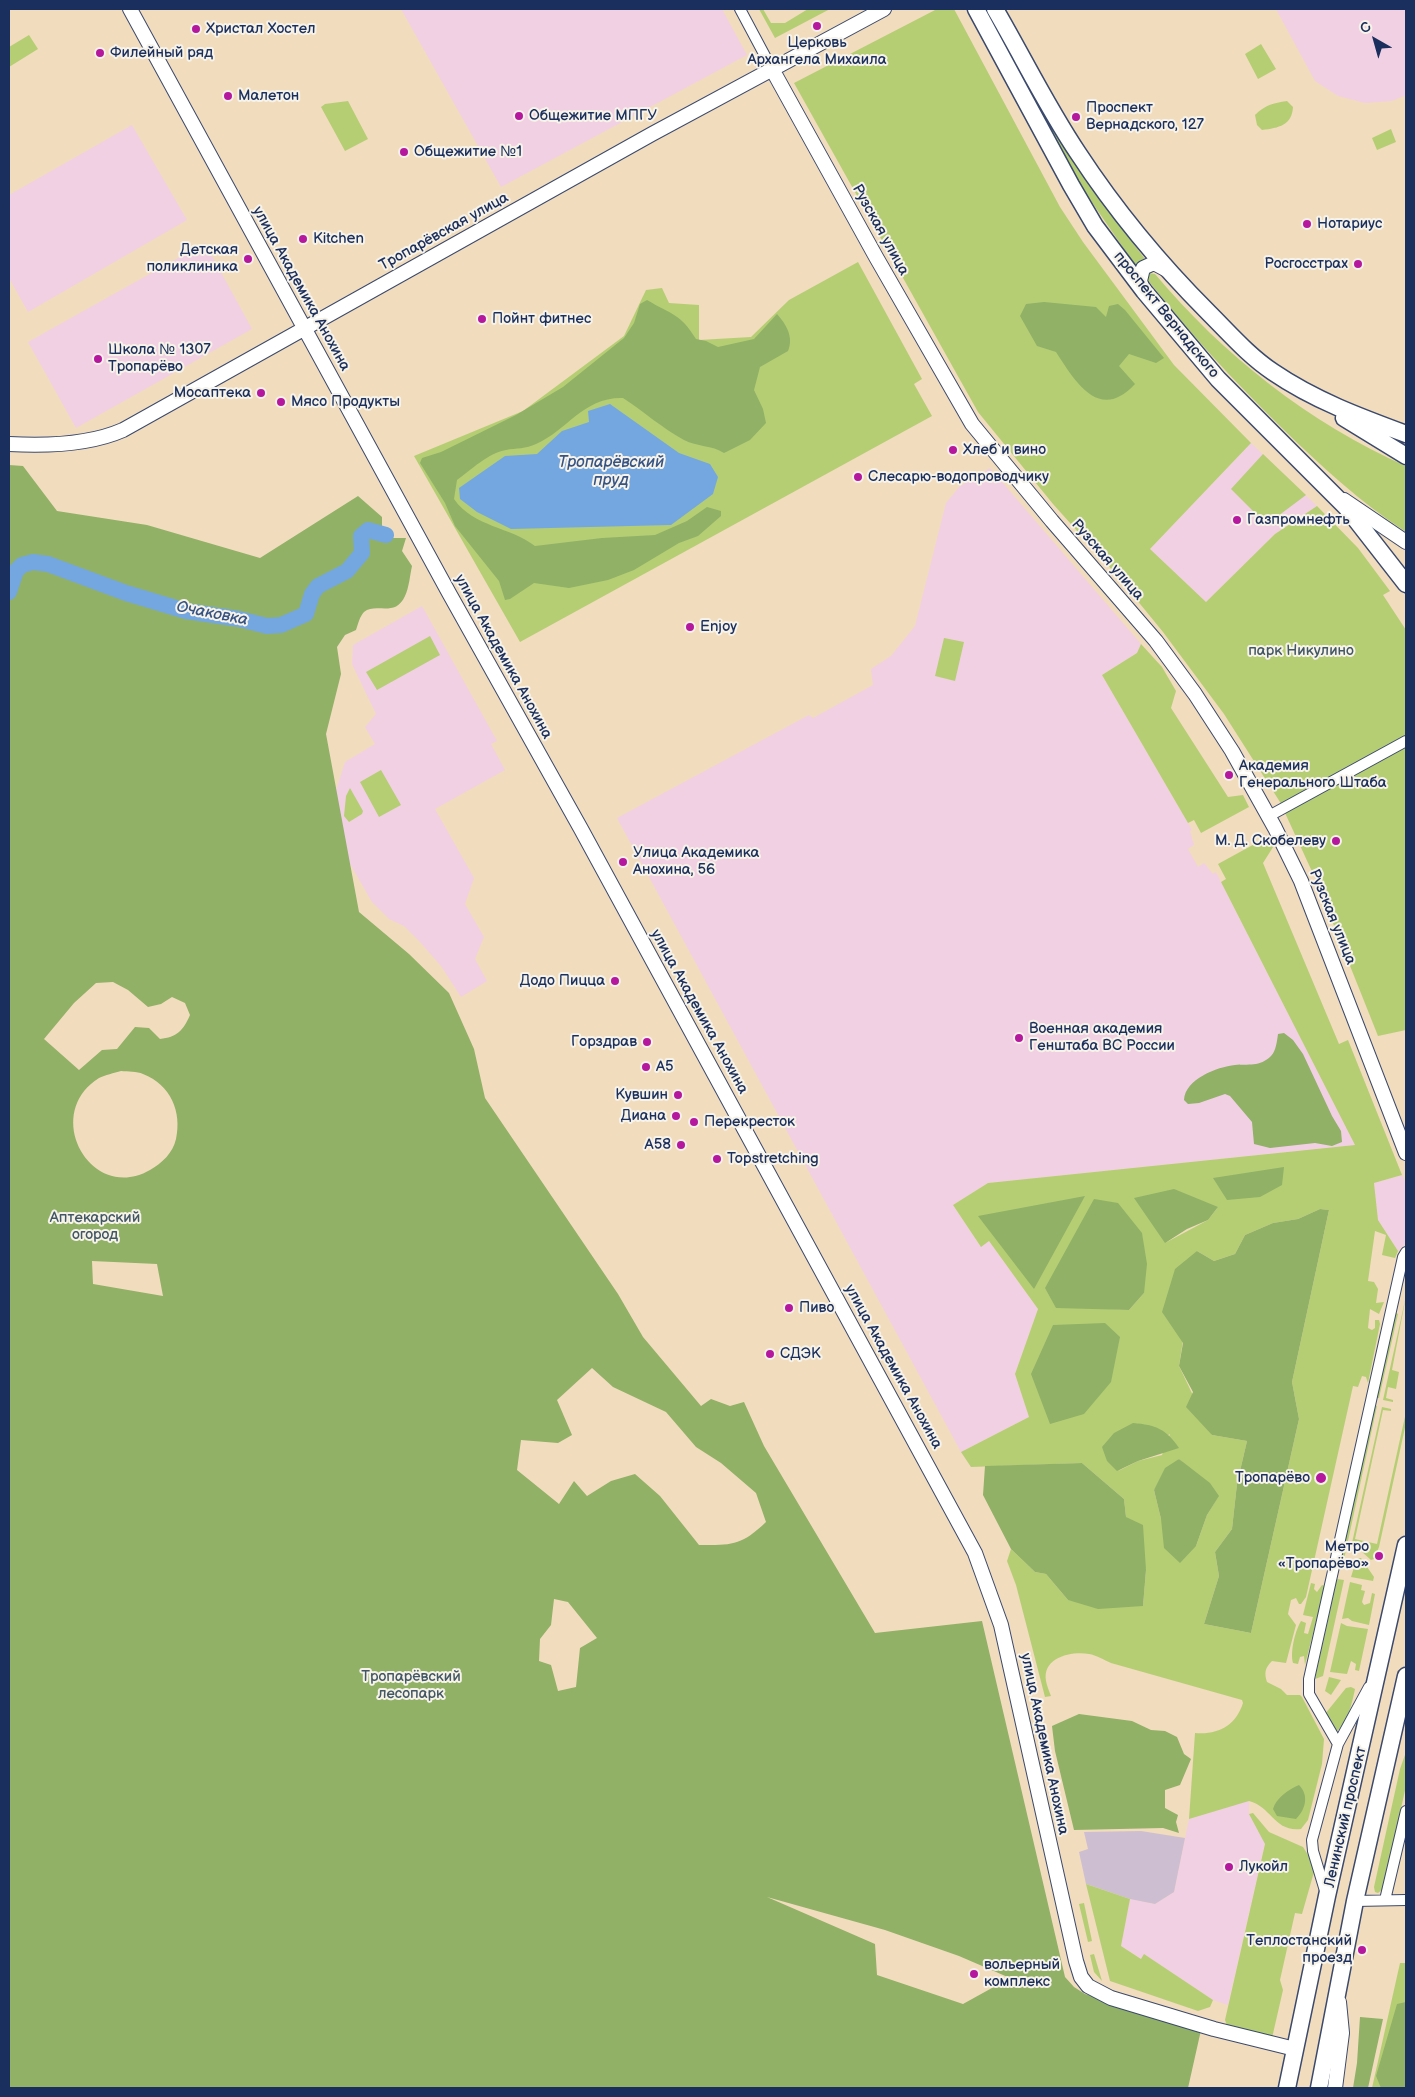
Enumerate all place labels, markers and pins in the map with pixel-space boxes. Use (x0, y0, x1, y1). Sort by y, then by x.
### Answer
place label: Христал Хостел (206, 20, 315, 38)
marker: Церковь Архангела Михаила (811, 20, 823, 32)
marker: Христал Хостел (190, 23, 202, 35)
place label: Церковь Архангела Михаила (747, 34, 887, 69)
place label: Филейный ряд (110, 44, 213, 62)
marker: Филейный ряд (94, 47, 106, 59)
place label: Малетон (238, 87, 299, 105)
marker: Малетон (222, 90, 234, 102)
place label: Проспект Вернадского, 127 (1086, 99, 1204, 134)
place label: Общежитие МПГУ (529, 107, 657, 125)
marker: Общежитие МПГУ (513, 110, 525, 122)
marker: Проспект Вернадского, 127 (1070, 111, 1082, 123)
place label: Общежитие №1 (414, 143, 522, 161)
marker: Общежитие №1 (398, 146, 410, 158)
place label: Нотариус (1317, 215, 1382, 233)
marker: Нотариус (1301, 218, 1313, 230)
place label: Kitchen (313, 230, 364, 248)
marker: Kitchen (297, 233, 309, 245)
place label: Детская поликлиника (146, 241, 238, 276)
marker: Детская поликлиника (242, 253, 254, 265)
place label: Росгосстрах (1264, 255, 1348, 273)
marker: Росгосстрах (1352, 258, 1364, 270)
place label: Пойнт фитнес (492, 310, 591, 328)
marker: Пойнт фитнес (476, 313, 488, 325)
place label: Школа № 1307 Тропарёво (108, 341, 211, 376)
marker: Школа № 1307 Тропарёво (92, 353, 104, 365)
place label: Мосаптека (174, 384, 251, 402)
marker: Мосаптека (255, 387, 267, 399)
place label: Мясо Продукты (291, 393, 400, 411)
marker: Мясо Продукты (275, 396, 287, 408)
place label: Хлеб и вино (963, 441, 1046, 459)
marker: Хлеб и вино (947, 444, 959, 456)
place label: Слесарю-водопроводчику (868, 468, 1049, 486)
marker: Слесарю-водопроводчику (852, 471, 864, 483)
place label: Газпромнефть (1247, 511, 1350, 529)
marker: Газпромнефть (1231, 514, 1243, 526)
place label: Enjoy (700, 618, 737, 636)
marker: Enjoy (684, 621, 696, 633)
place label: Академия Генерального Штаба (1239, 757, 1387, 792)
marker: Академия Генерального Штаба (1223, 769, 1235, 781)
place label: М. Д. Скобелеву (1215, 832, 1326, 850)
marker: М. Д. Скобелеву (1330, 835, 1342, 847)
place label: Улица Академика Анохина, 56 (633, 844, 759, 879)
marker: Улица Академика Анохина, 56 (617, 856, 629, 868)
place label: Додо Пицца (520, 972, 605, 990)
marker: Додо Пицца (609, 975, 621, 987)
place label: Военная академия Генштаба ВС России (1029, 1020, 1175, 1055)
marker: Военная академия Генштаба ВС России (1013, 1032, 1025, 1044)
place label: Горздрав (571, 1033, 637, 1051)
marker: Горздрав (641, 1036, 653, 1048)
place label: А5 (656, 1058, 674, 1076)
marker: А5 (640, 1061, 652, 1073)
place label: Кувшин (615, 1086, 668, 1104)
marker: Кувшин (672, 1089, 684, 1101)
place label: Диана (621, 1107, 666, 1125)
marker: Диана (670, 1110, 682, 1122)
place label: Перекресток (704, 1113, 795, 1131)
marker: Перекресток (688, 1116, 700, 1128)
place label: А58 (645, 1136, 671, 1154)
marker: А58 (675, 1139, 687, 1151)
place label: Topstretching (727, 1150, 819, 1168)
marker: Topstretching (711, 1153, 723, 1165)
place label: Пиво (799, 1299, 834, 1317)
marker: Пиво (783, 1302, 795, 1314)
place label: СДЭК (780, 1345, 821, 1363)
marker: СДЭК (764, 1348, 776, 1360)
place label: Тропарёво (1235, 1469, 1310, 1487)
marker: Тропарёво (1314, 1471, 1328, 1485)
place label: Метро «Тропарёво» (1278, 1538, 1369, 1573)
marker: Метро «Тропарёво» (1373, 1550, 1385, 1562)
place label: Лукойл (1239, 1858, 1288, 1876)
marker: Лукойл (1223, 1861, 1235, 1873)
place label: Теплостанский проезд (1246, 1932, 1352, 1967)
marker: Теплостанский проезд (1356, 1944, 1368, 1956)
place label: вольерный комплекс (984, 1956, 1060, 1991)
marker: вольерный комплекс (968, 1968, 980, 1980)

